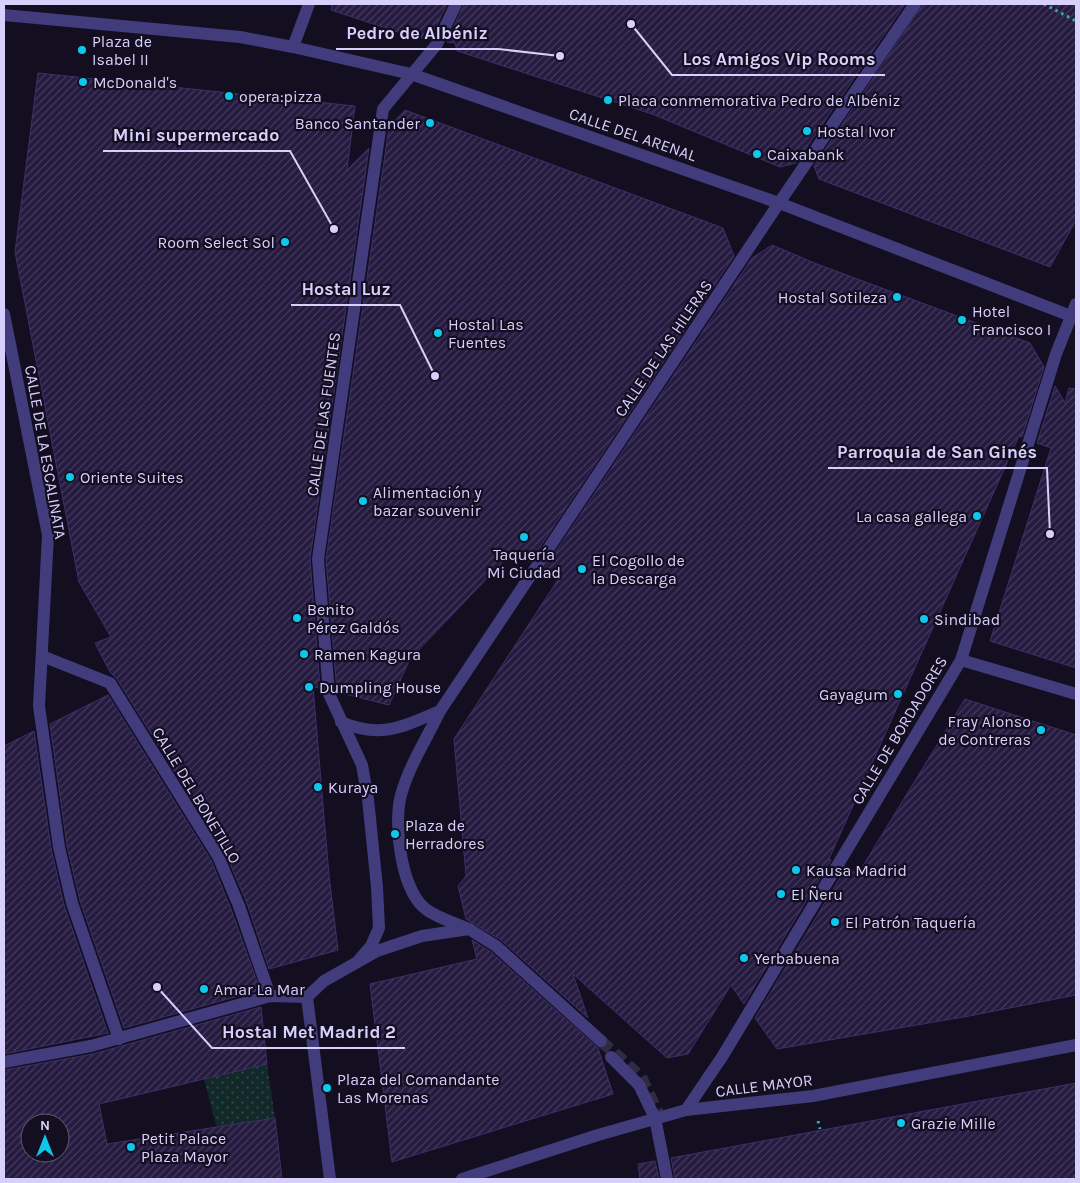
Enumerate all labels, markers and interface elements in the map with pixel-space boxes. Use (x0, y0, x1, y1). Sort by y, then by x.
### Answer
callout: Pedro de Albéniz (336, 16, 498, 49)
text: Pedro de Albéniz (346, 22, 488, 44)
place label: Plaza de Isabel II (92, 32, 152, 69)
callout: Los Amigos Vip Rooms (672, 42, 885, 75)
marker: Plaza de Isabel II (76, 44, 88, 56)
text: Los Amigos Vip Rooms (683, 48, 875, 70)
place label: McDonald's (93, 73, 177, 92)
marker: McDonald's (77, 76, 89, 88)
place label: opera:pizza (239, 87, 322, 106)
marker: opera:pizza (223, 90, 235, 102)
place label: Placa conmemorativa Pedro de Albéniz (618, 91, 900, 110)
marker: Placa conmemorativa Pedro de Albéniz (602, 94, 614, 106)
street label: CALLE DEL ARENAL (567, 104, 699, 165)
place label: Banco Santander (295, 114, 420, 133)
marker: Banco Santander (424, 117, 436, 129)
callout: Mini supermercado (103, 118, 290, 151)
place label: Hostal Ivor (817, 122, 895, 141)
text: Mini supermercado (113, 124, 279, 146)
marker: Hostal Ivor (801, 125, 813, 137)
place label: Caixabank (767, 145, 844, 164)
marker: Caixabank (751, 148, 763, 160)
place label: Room Select Sol (157, 233, 275, 252)
marker: Room Select Sol (279, 236, 291, 248)
callout: Hostal Luz (291, 272, 400, 305)
street label: CALLE DE LAS HILERAS (611, 276, 716, 420)
text: Hostal Luz (301, 278, 391, 300)
place label: Hostal Sotileza (778, 288, 887, 307)
marker: Hostal Sotileza (891, 291, 903, 303)
place label: Hotel Francisco I (972, 302, 1051, 339)
marker: Hotel Francisco I (956, 314, 968, 326)
place label: Hostal Las Fuentes (448, 315, 524, 352)
marker: Hostal Las Fuentes (432, 327, 444, 339)
street label: CALLE DE LAS FUENTES (303, 331, 344, 497)
street label: CALLE DE LA ESCALINATA (21, 364, 70, 541)
callout: Parroquia de San Ginés (828, 435, 1047, 468)
text: Parroquia de San Ginés (837, 441, 1037, 463)
place label: Oriente Suites (80, 468, 184, 487)
marker: Oriente Suites (64, 471, 76, 483)
place label: Alimentación y bazar souvenir (373, 483, 482, 520)
marker: Alimentación y bazar souvenir (357, 495, 369, 507)
place label: La casa gallega (856, 507, 967, 526)
marker: La casa gallega (971, 510, 983, 522)
marker: Taquería Mi Ciudad (518, 531, 530, 543)
place label: Taquería Mi Ciudad (487, 545, 561, 582)
place label: El Cogollo de la Descarga (592, 551, 685, 588)
marker: El Cogollo de la Descarga (576, 563, 588, 575)
place label: Benito Pérez Galdós (307, 600, 400, 637)
place label: Sindibad (934, 610, 1000, 629)
marker: Benito Pérez Galdós (291, 612, 303, 624)
marker: Sindibad (918, 613, 930, 625)
place label: Ramen Kagura (314, 645, 421, 664)
marker: Ramen Kagura (298, 648, 310, 660)
street label: CALLE DE BORDADORES (848, 653, 951, 808)
place label: Dumpling House (319, 678, 441, 697)
marker: Dumpling House (303, 681, 315, 693)
place label: Gayagum (819, 685, 888, 704)
marker: Gayagum (892, 688, 904, 700)
place label: Fray Alonso de Contreras (938, 712, 1031, 749)
street label: CALLE DEL BONETILLO (148, 724, 245, 867)
marker: Fray Alonso de Contreras (1035, 724, 1047, 736)
place label: Kuraya (328, 778, 378, 797)
marker: Kuraya (312, 781, 324, 793)
place label: Plaza de Herradores (405, 816, 485, 853)
marker: Plaza de Herradores (389, 828, 401, 840)
place label: Kausa Madrid (806, 861, 907, 880)
marker: Kausa Madrid (790, 864, 802, 876)
place label: El Ñeru (791, 885, 843, 904)
marker: El Ñeru (775, 888, 787, 900)
place label: El Patrón Taquería (845, 913, 976, 932)
marker: El Patrón Taquería (829, 916, 841, 928)
place label: Yerbabuena (754, 949, 840, 968)
marker: Yerbabuena (738, 952, 750, 964)
place label: Amar La Mar (214, 980, 305, 999)
marker: Amar La Mar (198, 983, 210, 995)
callout: Hostal Met Madrid 2 (212, 1015, 405, 1048)
text: Hostal Met Madrid 2 (222, 1021, 396, 1043)
place label: Plaza del Comandante Las Morenas (337, 1070, 499, 1107)
street label: CALLE MAYOR (714, 1070, 814, 1101)
marker: Plaza del Comandante Las Morenas (321, 1082, 333, 1094)
north arrow (20, 1113, 70, 1163)
place label: Grazie Mille (911, 1114, 996, 1133)
text: N (40, 1117, 50, 1134)
marker: Grazie Mille (895, 1117, 907, 1129)
place label: Petit Palace Plaza Mayor (141, 1129, 228, 1166)
marker: Petit Palace Plaza Mayor (125, 1141, 137, 1153)

